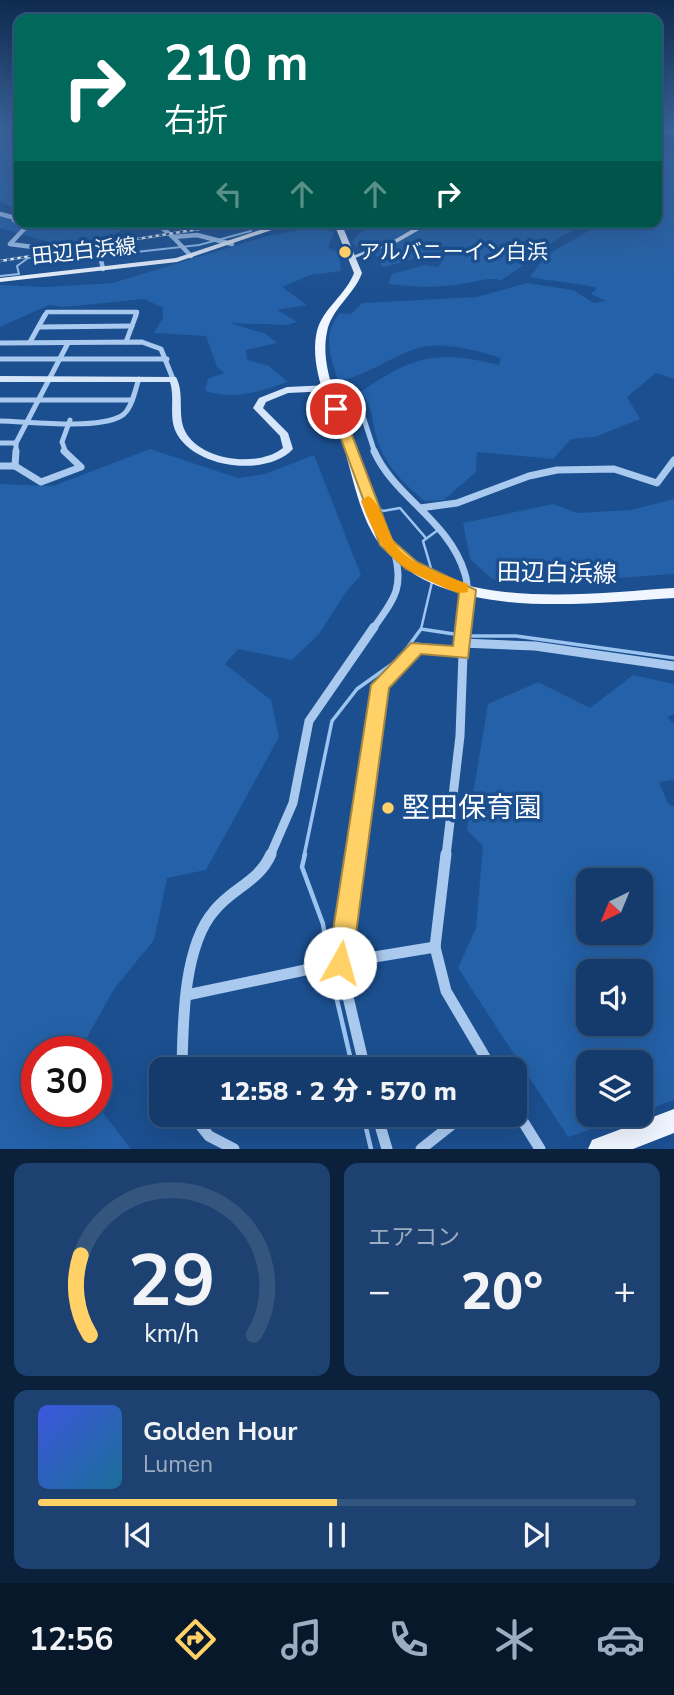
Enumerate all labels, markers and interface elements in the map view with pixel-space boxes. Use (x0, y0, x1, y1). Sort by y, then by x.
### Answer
text: 210 m (164, 30, 308, 97)
icon: right (49, 42, 140, 133)
text: 右折 (164, 99, 228, 142)
icon: left (210, 175, 248, 213)
icon: ahead (283, 175, 321, 213)
icon: ahead (356, 175, 394, 213)
icon: right (429, 175, 467, 213)
street label: 田辺白浜線 (30, 232, 138, 270)
place label: アルバニーイン白浜 (359, 238, 548, 266)
marker: アルバニーイン白浜 (337, 244, 353, 260)
pin (306, 379, 366, 439)
icon: arrive (317, 390, 355, 428)
street label: 田辺白浜線 (497, 556, 617, 590)
place label: 堅田保育園 (402, 789, 542, 827)
marker: 堅田保育園 (380, 800, 396, 816)
north arrow (576, 868, 653, 945)
map controls (576, 868, 653, 1127)
position arrow (303, 926, 377, 1000)
button: sound (576, 959, 653, 1036)
speed limit sign: 30 (21, 1036, 112, 1127)
button: layers (576, 1050, 653, 1127)
text: 12:58 · 2 分 · 570 m (219, 1074, 457, 1109)
text: エアコン (368, 1222, 460, 1253)
text: 29 (128, 1232, 216, 1332)
text: 20° (461, 1256, 543, 1327)
text: − (368, 1266, 391, 1317)
text: + (613, 1266, 636, 1317)
text: km/h (144, 1317, 200, 1351)
text: Golden Hour (143, 1414, 298, 1449)
text: Lumen (143, 1449, 213, 1480)
icon: previous (119, 1516, 157, 1554)
icon: pause (318, 1516, 356, 1554)
icon: next (517, 1516, 555, 1554)
icon: directions (171, 1615, 220, 1664)
icon: music (277, 1615, 326, 1664)
icon: phone (384, 1615, 433, 1664)
icon: climate (490, 1615, 539, 1664)
icon: car (596, 1615, 645, 1664)
text: 12:56 (29, 1618, 113, 1661)

